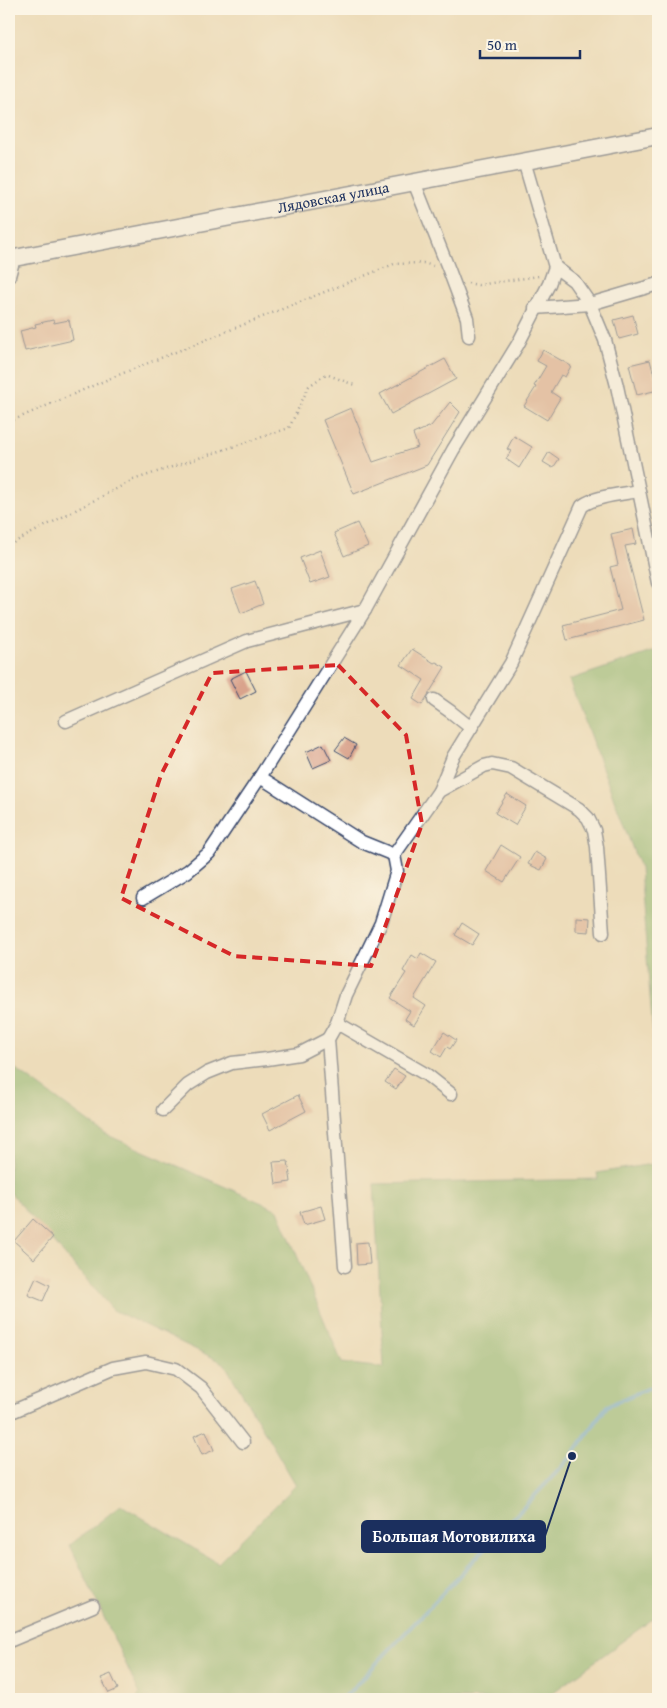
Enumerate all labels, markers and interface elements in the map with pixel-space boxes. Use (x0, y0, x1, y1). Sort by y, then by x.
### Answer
scale bar (480, 28, 580, 60)
text: 50 m (487, 34, 518, 55)
street label: Лядовская улица (275, 176, 392, 218)
callout: Большая Мотовилиха (362, 1521, 545, 1552)
text: Большая Мотовилиха (373, 1524, 536, 1548)

